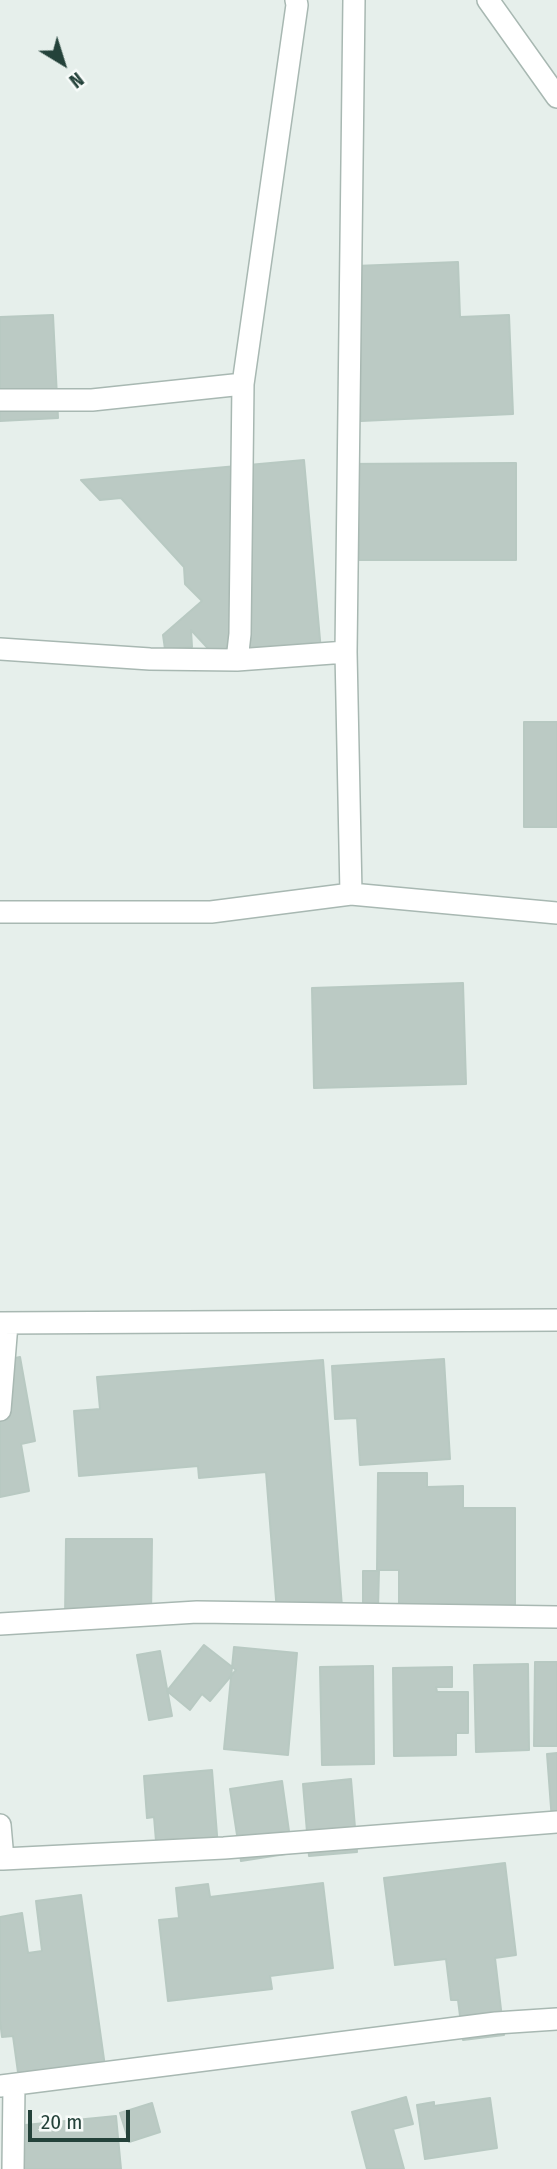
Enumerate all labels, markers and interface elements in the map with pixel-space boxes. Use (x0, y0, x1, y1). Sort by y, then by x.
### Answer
north arrow (28, 28, 98, 98)
text: N (65, 67, 88, 93)
scale bar (32, 2096, 133, 2140)
text: 20 m (41, 2109, 82, 2135)

